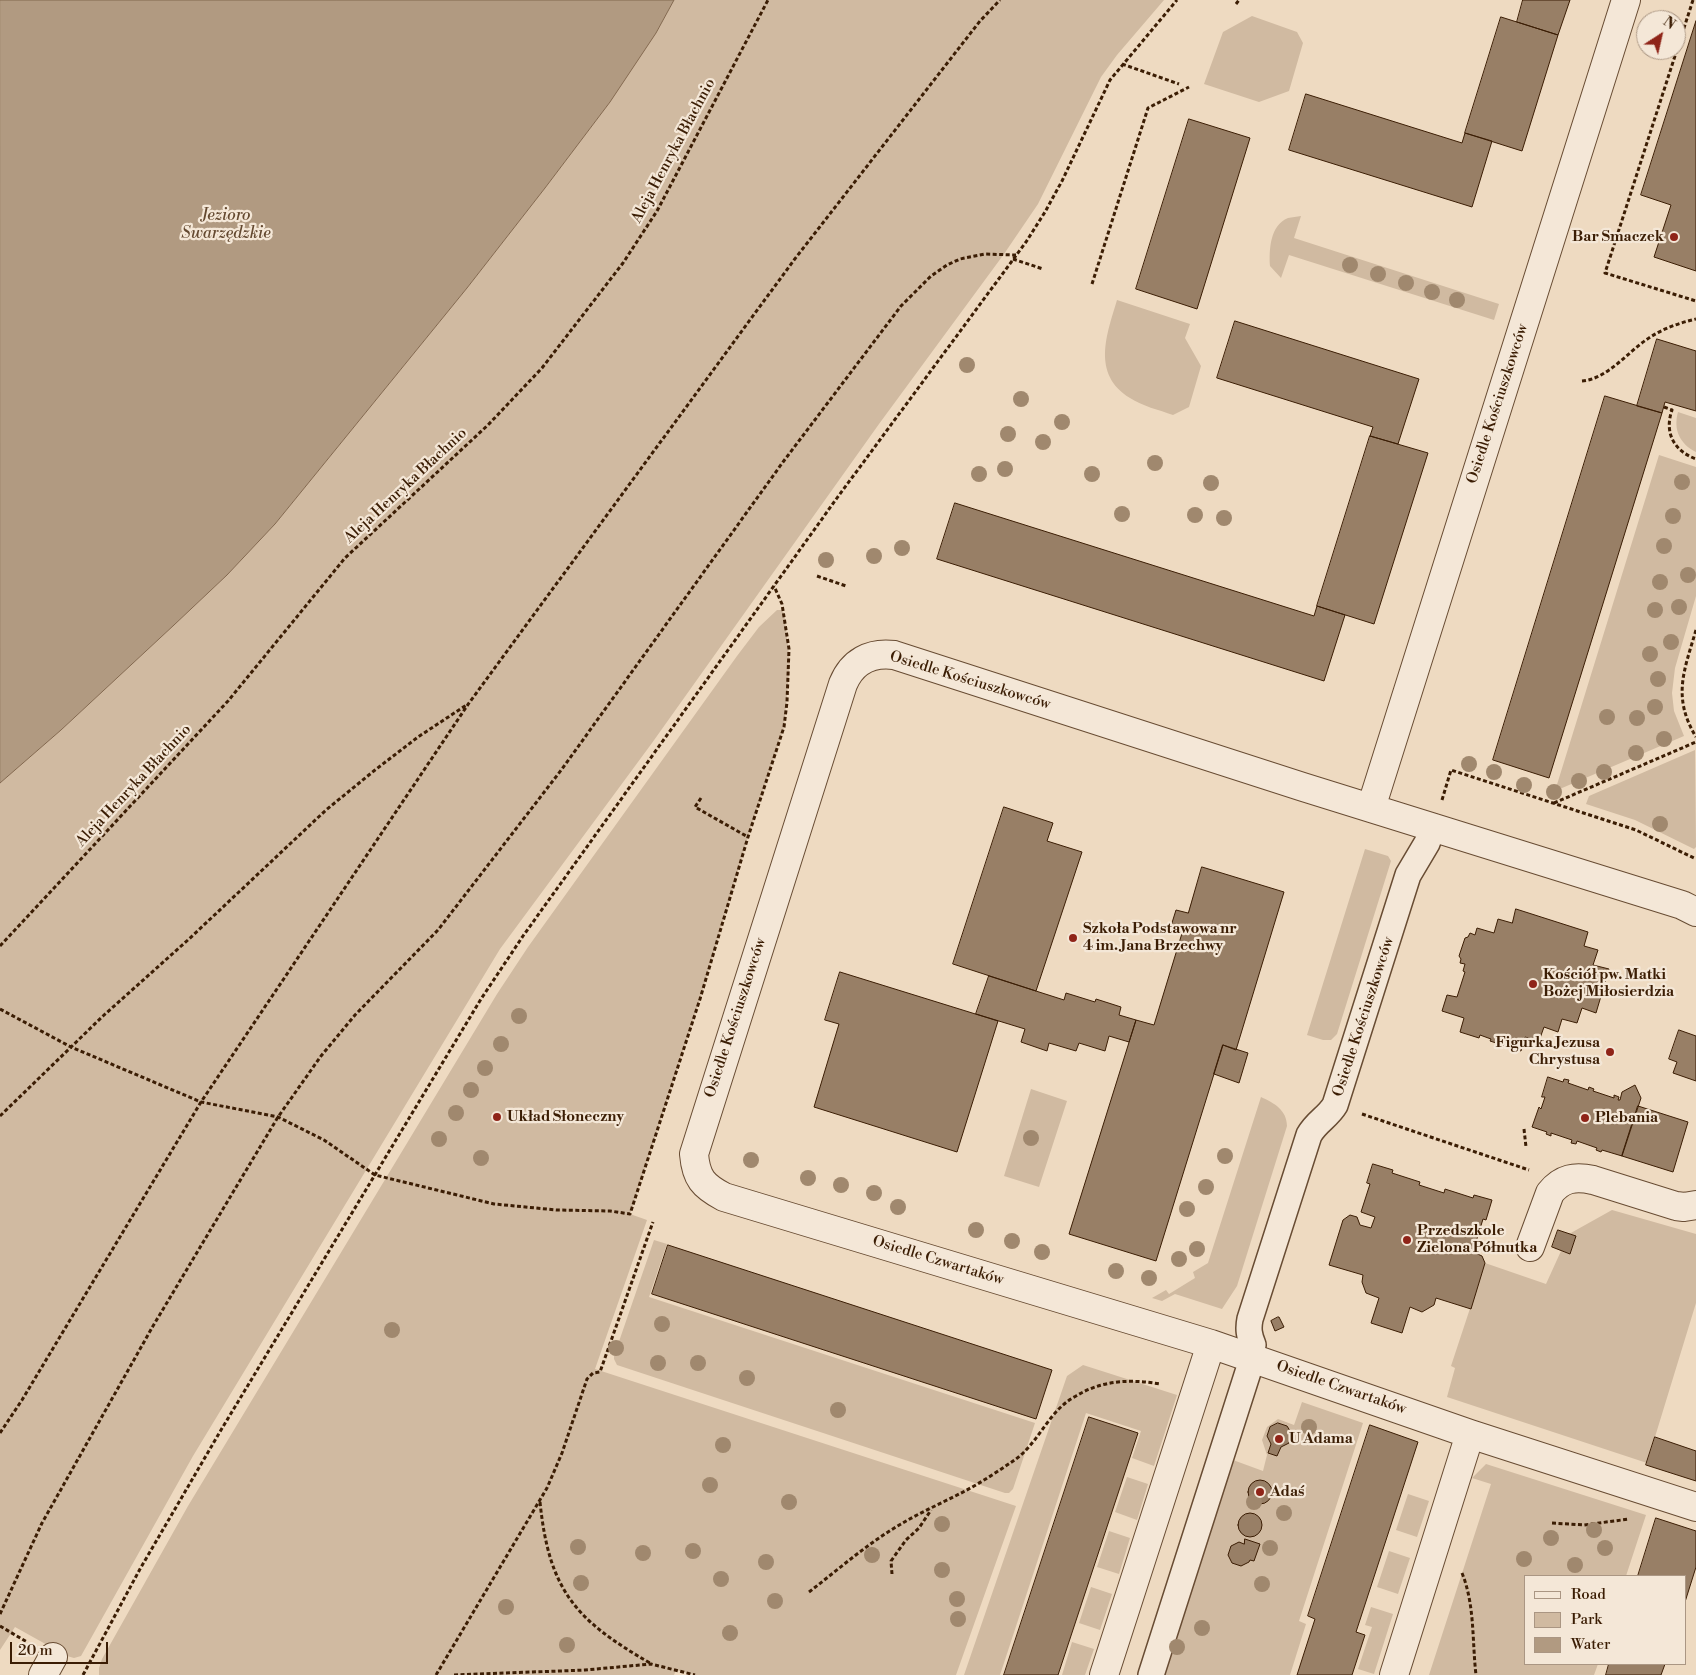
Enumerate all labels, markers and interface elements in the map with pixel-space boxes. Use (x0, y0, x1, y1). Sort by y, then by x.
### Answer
north arrow (1636, 10, 1686, 60)
text: N (1659, 13, 1679, 34)
street label: Aleja Henryka Błachnio (628, 76, 720, 226)
water label: Jezioro Swarzędzkie (181, 206, 271, 244)
place label: Bar Smaczek (1572, 228, 1664, 246)
marker: Bar Smaczek (1668, 231, 1680, 243)
street label: Osiedle Kościuszkowców (1464, 322, 1532, 486)
street label: Aleja Henryka Błachnio (341, 424, 471, 548)
street label: Osiedle Kościuszkowców (887, 648, 1053, 714)
street label: Aleja Henryka Błachnio (72, 721, 196, 851)
place label: Szkoła Podstawowa nr 4 im. Jana Brzechwy (1083, 920, 1237, 955)
marker: Szkoła Podstawowa nr 4 im. Jana Brzechwy (1067, 932, 1079, 944)
street label: Osiedle Kościuszkowców (1330, 935, 1398, 1099)
street label: Osiedle Kościuszkowców (702, 936, 770, 1100)
place label: Kościół pw. Matki Bożej Miłosierdzia (1543, 966, 1674, 1001)
marker: Kościół pw. Matki Bożej Miłosierdzia (1527, 978, 1539, 990)
place label: Figurka Jezusa Chrystusa (1495, 1034, 1600, 1069)
marker: Figurka Jezusa Chrystusa (1604, 1046, 1616, 1058)
place label: Układ Słoneczny (507, 1108, 624, 1126)
place label: Plebania (1595, 1109, 1658, 1127)
marker: Układ Słoneczny (491, 1111, 503, 1123)
marker: Plebania (1579, 1112, 1591, 1124)
place label: Przedszkole Zielona Półnutka (1417, 1222, 1537, 1257)
street label: Osiedle Czwartaków (870, 1232, 1006, 1290)
marker: Przedszkole Zielona Półnutka (1401, 1234, 1413, 1246)
street label: Osiedle Czwartaków (1274, 1357, 1408, 1419)
place label: U Adama (1289, 1430, 1353, 1448)
marker: U Adama (1273, 1433, 1285, 1445)
place label: Adaś (1270, 1483, 1304, 1501)
marker: Adaś (1254, 1486, 1266, 1498)
legend (1524, 1575, 1686, 1665)
text: Road (1571, 1585, 1606, 1604)
text: Park (1571, 1610, 1602, 1629)
scale bar (12, 1632, 110, 1664)
text: Water (1571, 1635, 1610, 1654)
text: 20 m (18, 1641, 53, 1660)

